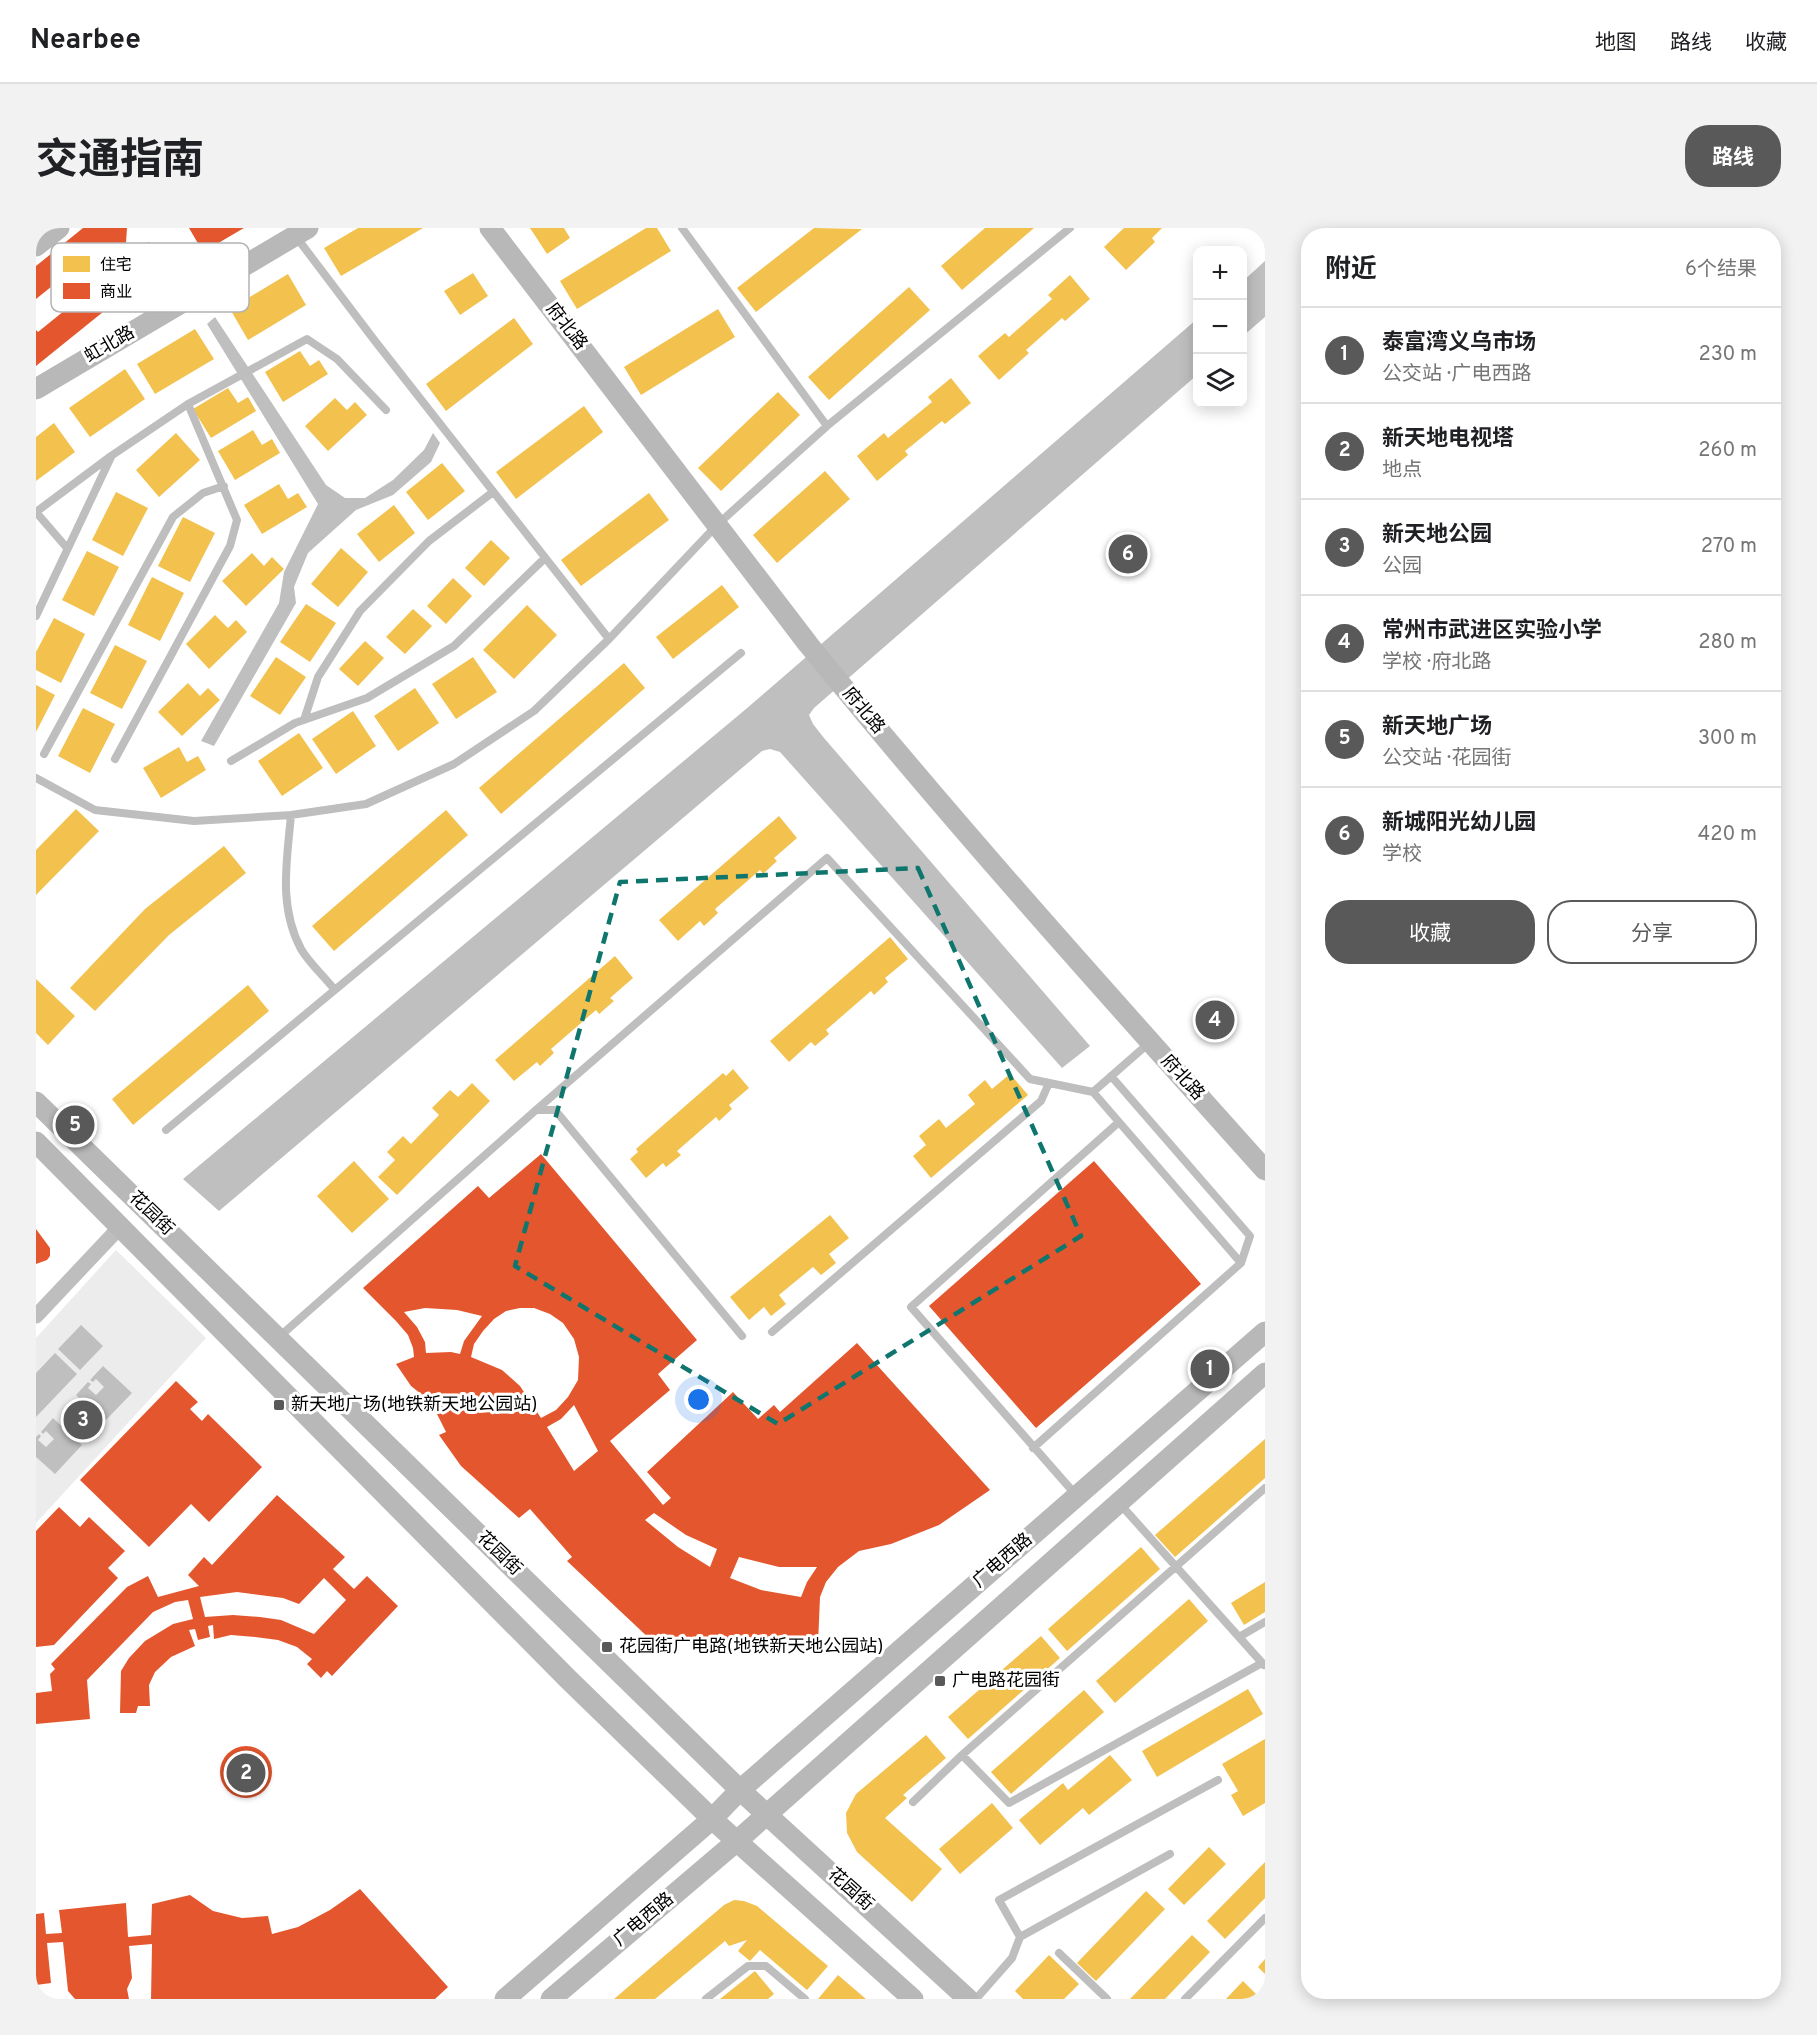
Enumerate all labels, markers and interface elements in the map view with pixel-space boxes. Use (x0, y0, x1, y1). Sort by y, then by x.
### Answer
text: Nearbee (30, 23, 141, 59)
text: 地图 (1595, 30, 1637, 57)
text: 路线 (1670, 30, 1712, 57)
text: 收藏 (1745, 30, 1787, 57)
button: 路线 (1685, 125, 1781, 187)
text: 交通指南 (36, 136, 204, 189)
legend (51, 243, 249, 312)
map controls (1193, 246, 1247, 408)
button: + (1193, 246, 1247, 300)
text: 附近 (1325, 254, 1377, 287)
text: 住宅 (100, 256, 132, 276)
text: 6个结果 (1685, 257, 1757, 283)
text: 商业 (100, 283, 132, 303)
street label: 府北路 (540, 299, 592, 355)
button: − (1193, 300, 1247, 354)
street label: 虹北路 (81, 322, 139, 368)
text: 泰富湾义乌市场 (1382, 330, 1536, 357)
text: 1 (1341, 342, 1349, 368)
text: 230 m (1698, 342, 1757, 368)
button: layers (1193, 354, 1247, 408)
text: 公交站 · 广电西路 (1382, 362, 1531, 388)
text: 新天地电视塔 (1382, 426, 1514, 453)
text: 2 (1338, 438, 1351, 464)
text: 260 m (1698, 438, 1757, 464)
text: 地点 (1382, 458, 1422, 484)
text: 新天地公园 (1382, 522, 1492, 549)
pin: 6 (1108, 532, 1148, 576)
text: 3 (1339, 534, 1351, 560)
text: 270 m (1701, 534, 1757, 560)
text: 公园 (1382, 554, 1422, 580)
text: 常州市武进区实验小学 (1382, 618, 1602, 645)
text: 4 (1338, 630, 1351, 656)
text: 280 m (1698, 630, 1757, 656)
text: 学校 · 府北路 (1382, 650, 1491, 676)
street label: 府北路 (837, 683, 889, 739)
text: 新天地广场 (1382, 714, 1492, 741)
text: 5 (1338, 726, 1351, 752)
text: 300 m (1698, 726, 1757, 752)
text: 公交站 · 花园街 (1382, 746, 1511, 772)
text: 新城·阳光幼儿园 (1382, 810, 1536, 837)
text: 6 (1338, 822, 1351, 848)
text: 420 m (1698, 822, 1757, 848)
text: 学校 (1382, 842, 1422, 868)
button: 收藏 (1325, 900, 1535, 964)
button: 分享 (1547, 900, 1757, 964)
pin: 4 (1196, 998, 1234, 1042)
street label: 府北路 (1155, 1050, 1209, 1106)
pin: 5 (56, 1102, 94, 1148)
street label: 花园街 (124, 1187, 178, 1241)
pin: 1 (1190, 1346, 1230, 1392)
your location (684, 1385, 713, 1414)
place label: 新天地广场(地铁新天地公园站) (291, 1394, 537, 1417)
pin: 3 (64, 1398, 102, 1442)
marker: 新天地广场(地铁新天地公园站) (272, 1398, 286, 1412)
street label: 花园街 (472, 1527, 526, 1581)
street label: 广电西路 (968, 1529, 1038, 1593)
place label: 花园街广电路(地铁新天地公园站) (619, 1636, 883, 1659)
marker: 花园街广电路(地铁新天地公园站) (600, 1640, 614, 1654)
place label: 广电路花园街 (952, 1670, 1060, 1693)
marker: 广电路花园街 (933, 1674, 947, 1688)
pin: 2 (226, 1750, 266, 1796)
street label: 花园街 (822, 1863, 878, 1917)
street label: 广电西路 (609, 1888, 679, 1952)

